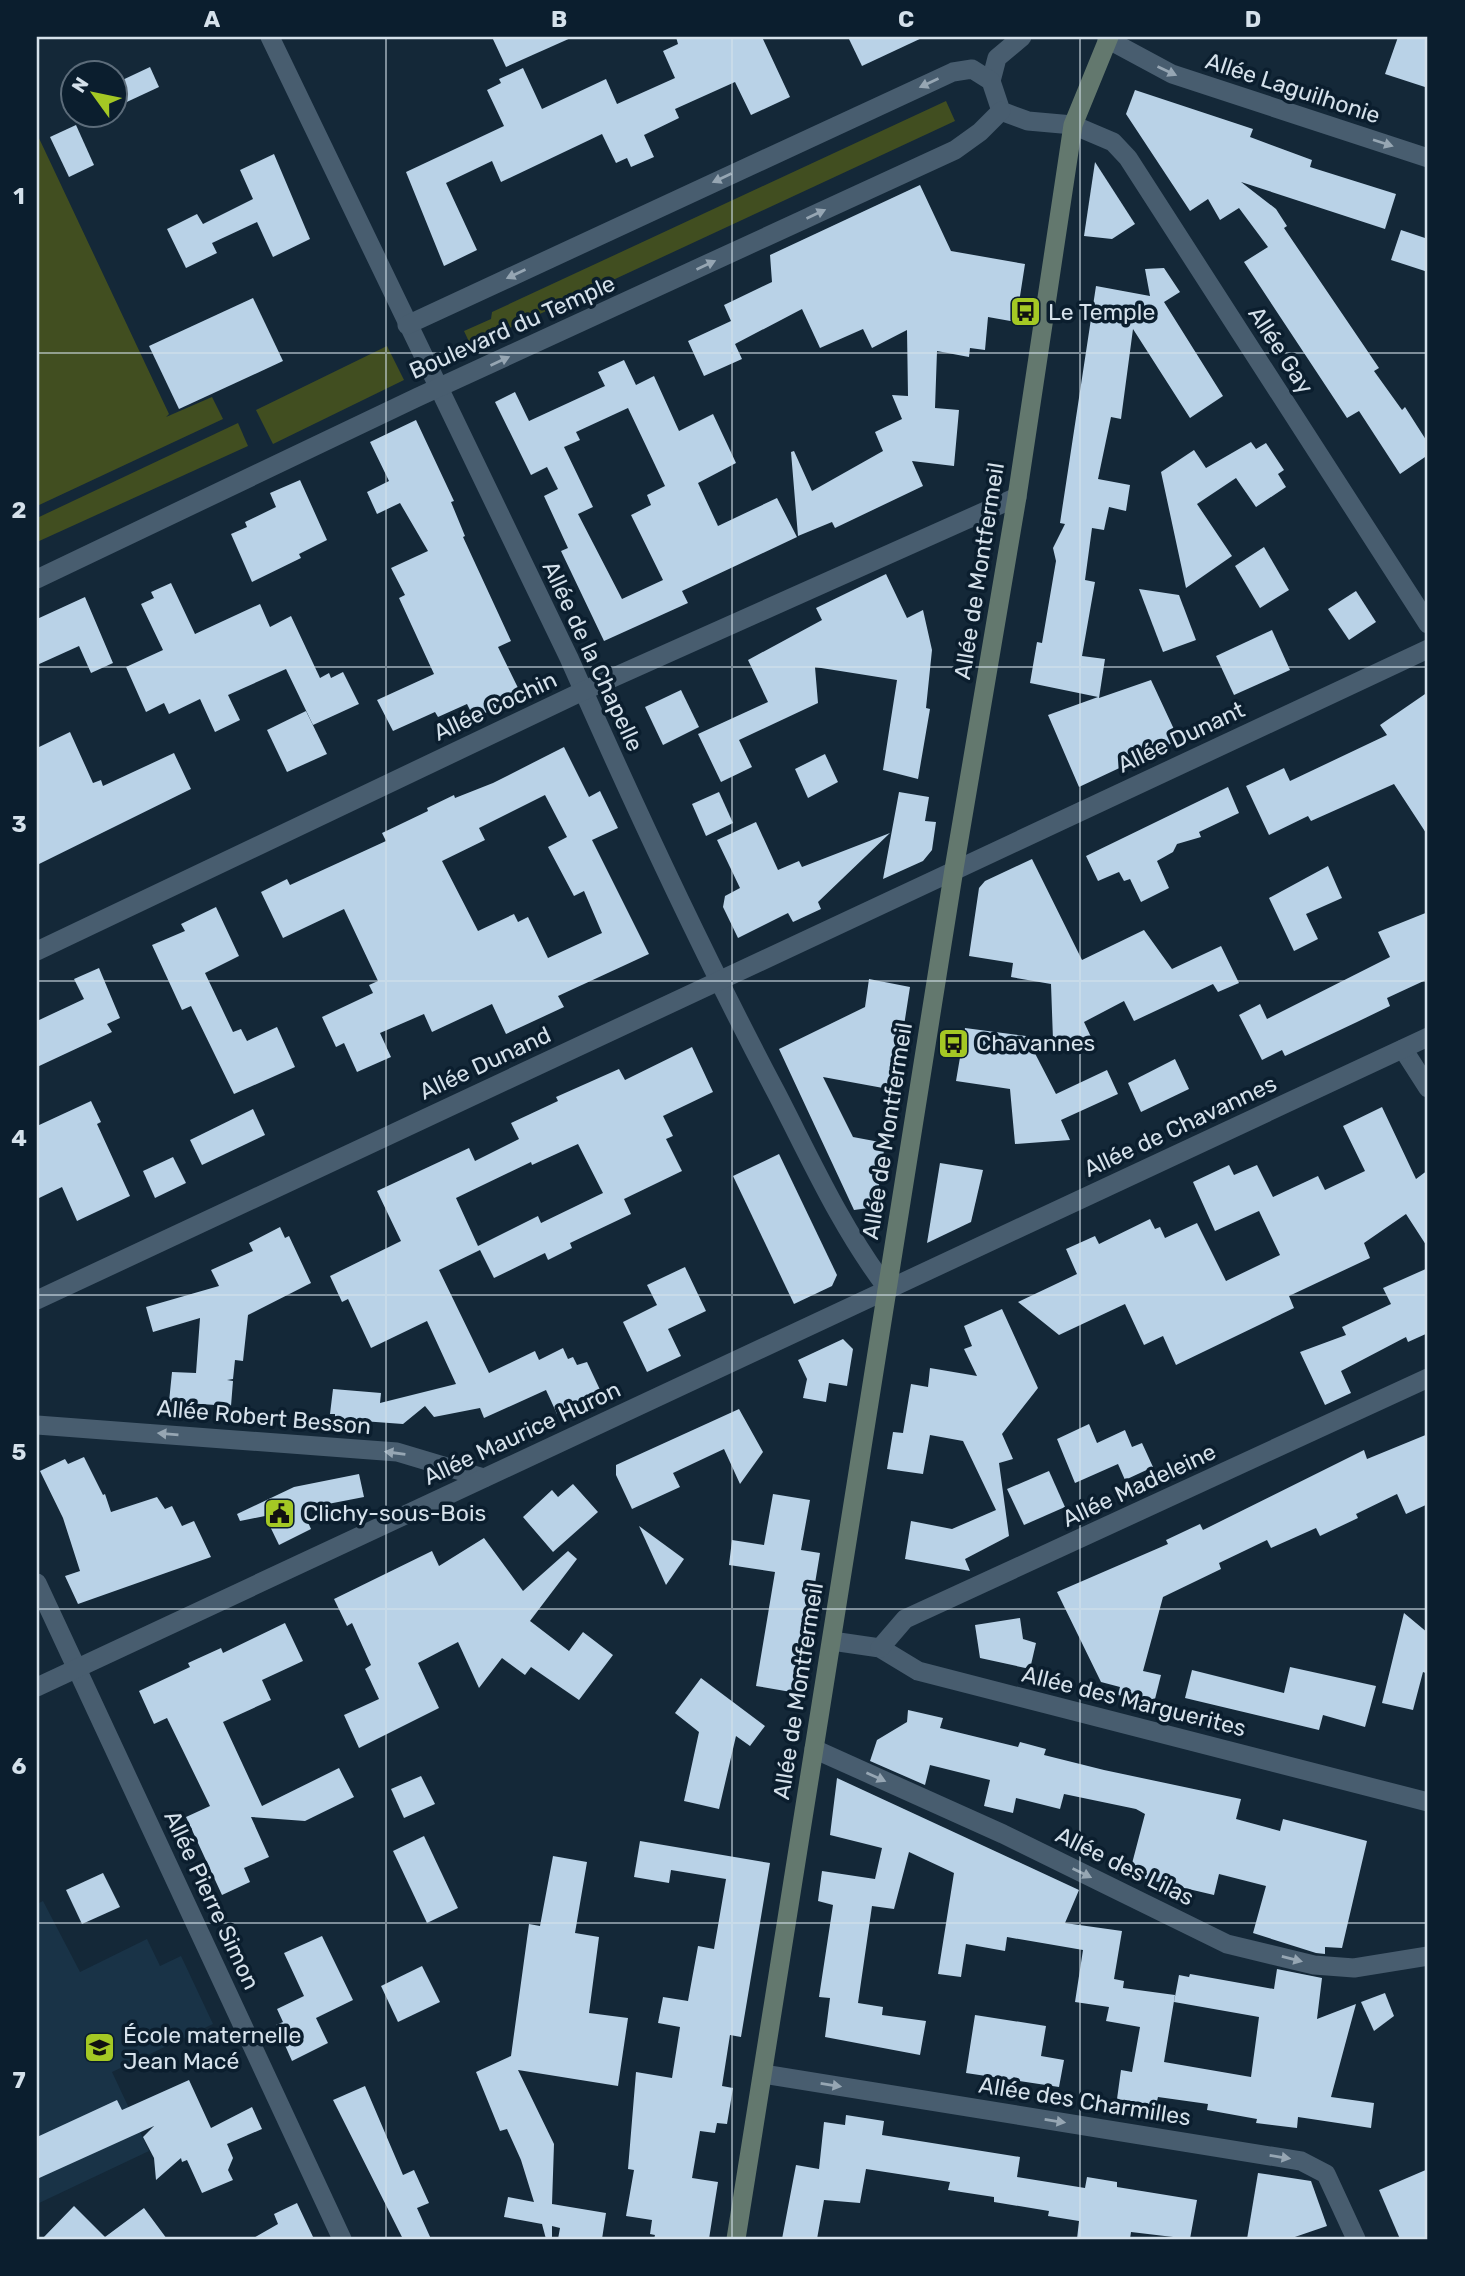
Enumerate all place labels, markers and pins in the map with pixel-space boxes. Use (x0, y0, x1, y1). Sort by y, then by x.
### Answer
bus stop icon: Le Temple (1008, 295, 1042, 329)
place label: Le Temple (1048, 298, 1155, 326)
bus stop icon: Chavannes (936, 1026, 970, 1060)
place label: Chavannes (976, 1029, 1095, 1057)
public building icon: Clichy-sous-Bois (263, 1496, 297, 1530)
place label: Clichy-sous-Bois (303, 1499, 486, 1527)
place label: École maternelle Jean Macé (123, 2021, 301, 2075)
school or university icon: École maternelle Jean Macé (83, 2031, 117, 2065)

